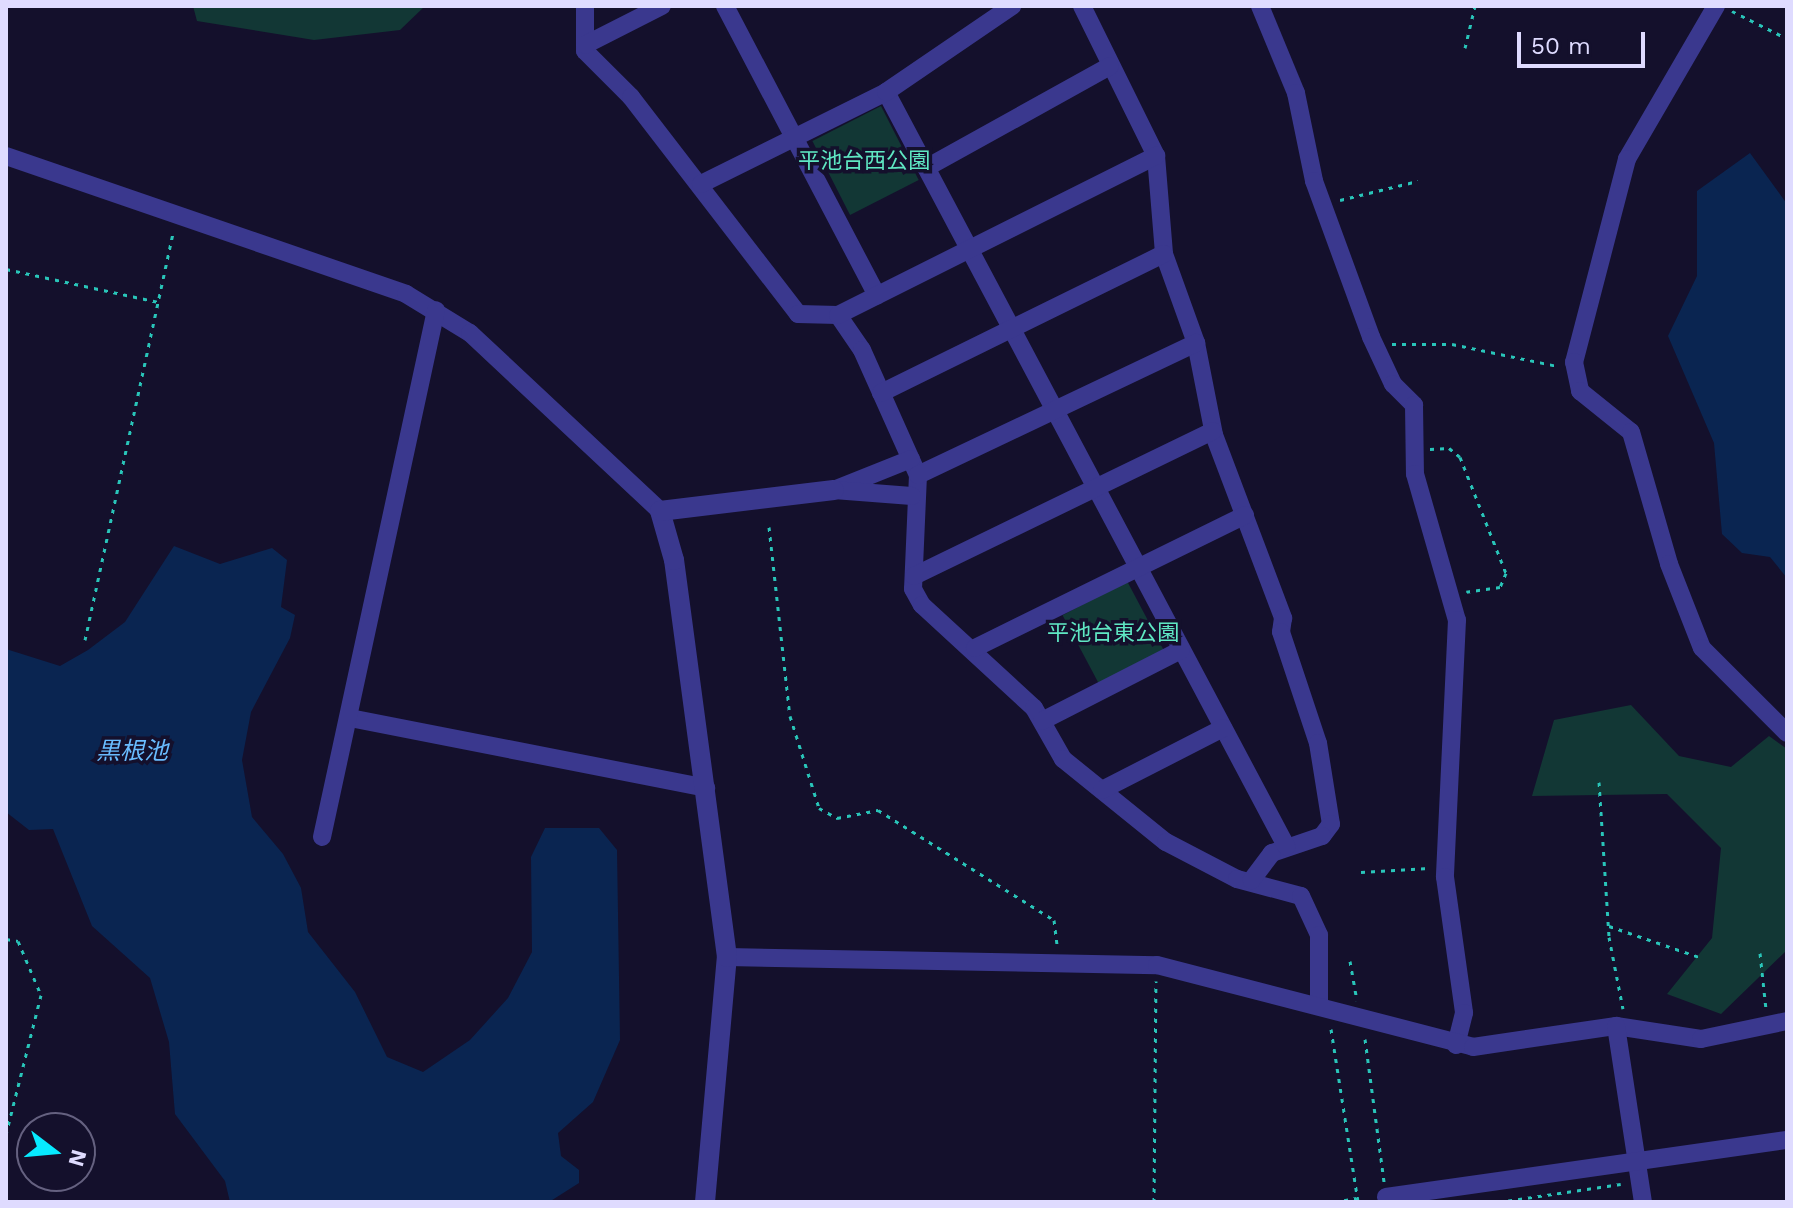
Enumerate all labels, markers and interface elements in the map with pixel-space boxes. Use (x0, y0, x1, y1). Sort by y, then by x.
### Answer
scale bar (1521, 16, 1649, 66)
text: 50 m (1531, 32, 1591, 60)
park label: 平池台西公園 (798, 148, 930, 174)
park label: 平池台東公園 (1047, 620, 1179, 646)
water label: 黒根池 (96, 738, 168, 766)
north arrow (16, 1112, 96, 1192)
text: N (63, 1147, 92, 1169)

